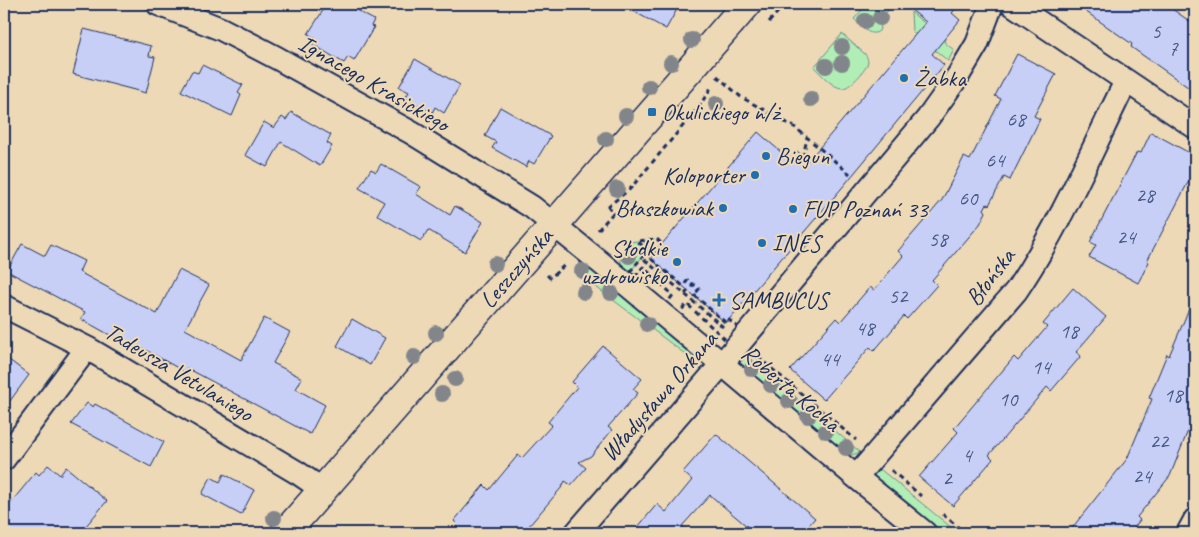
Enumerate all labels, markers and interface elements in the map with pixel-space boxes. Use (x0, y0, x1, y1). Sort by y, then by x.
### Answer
house number: 5 (1151, 18, 1162, 44)
street label: Ignacego Krasickiego (293, 28, 457, 140)
house number: 7 (1168, 35, 1179, 61)
place label: Żabka (914, 63, 967, 93)
marker: Żabka (898, 72, 910, 84)
place label: Okulickiego n/ż (662, 97, 782, 127)
marker: Okulickiego n/ż (646, 106, 658, 118)
house number: 68 (1007, 106, 1028, 132)
place label: Biegun (776, 141, 829, 171)
house number: 64 (986, 147, 1007, 173)
marker: Biegun (760, 150, 772, 162)
place label: Koloporter (663, 160, 747, 190)
marker: Koloporter (749, 169, 761, 181)
house number: 28 (1136, 182, 1157, 208)
house number: 60 (959, 185, 979, 211)
place label: Błaszkowiak (616, 193, 715, 223)
place label: FUP Poznań 33 (803, 194, 930, 224)
marker: Błaszkowiak (717, 202, 729, 214)
marker: FUP Poznań 33 (787, 203, 799, 215)
street label: Leszczyńska (473, 221, 560, 314)
house number: 24 (1117, 224, 1138, 250)
house number: 58 (929, 226, 950, 252)
place label: INES (772, 228, 824, 258)
place label: Słodkie uzdrowisko (581, 233, 669, 291)
marker: INES (756, 237, 768, 249)
street label: Błońska (959, 241, 1022, 312)
marker: Słodkie uzdrowisko (671, 256, 683, 268)
house number: 52 (889, 283, 909, 309)
place label: SAMBUCUS (729, 285, 831, 315)
marker: SAMBUCUS (713, 294, 725, 306)
house number: 48 (856, 315, 877, 341)
street label: Tadeusza Vetulaniego (99, 316, 260, 429)
house number: 18 (1060, 318, 1081, 344)
street label: Władysława Orkana (594, 324, 725, 467)
street label: Roberta Kocha (735, 338, 848, 439)
house number: 44 (821, 346, 842, 372)
house number: 14 (1032, 354, 1053, 380)
house number: 18 (1164, 382, 1185, 408)
house number: 10 (999, 386, 1019, 412)
house number: 22 (1150, 428, 1170, 454)
house number: 4 (962, 442, 974, 468)
house number: 24 (1133, 463, 1154, 489)
house number: 2 (942, 465, 953, 491)

